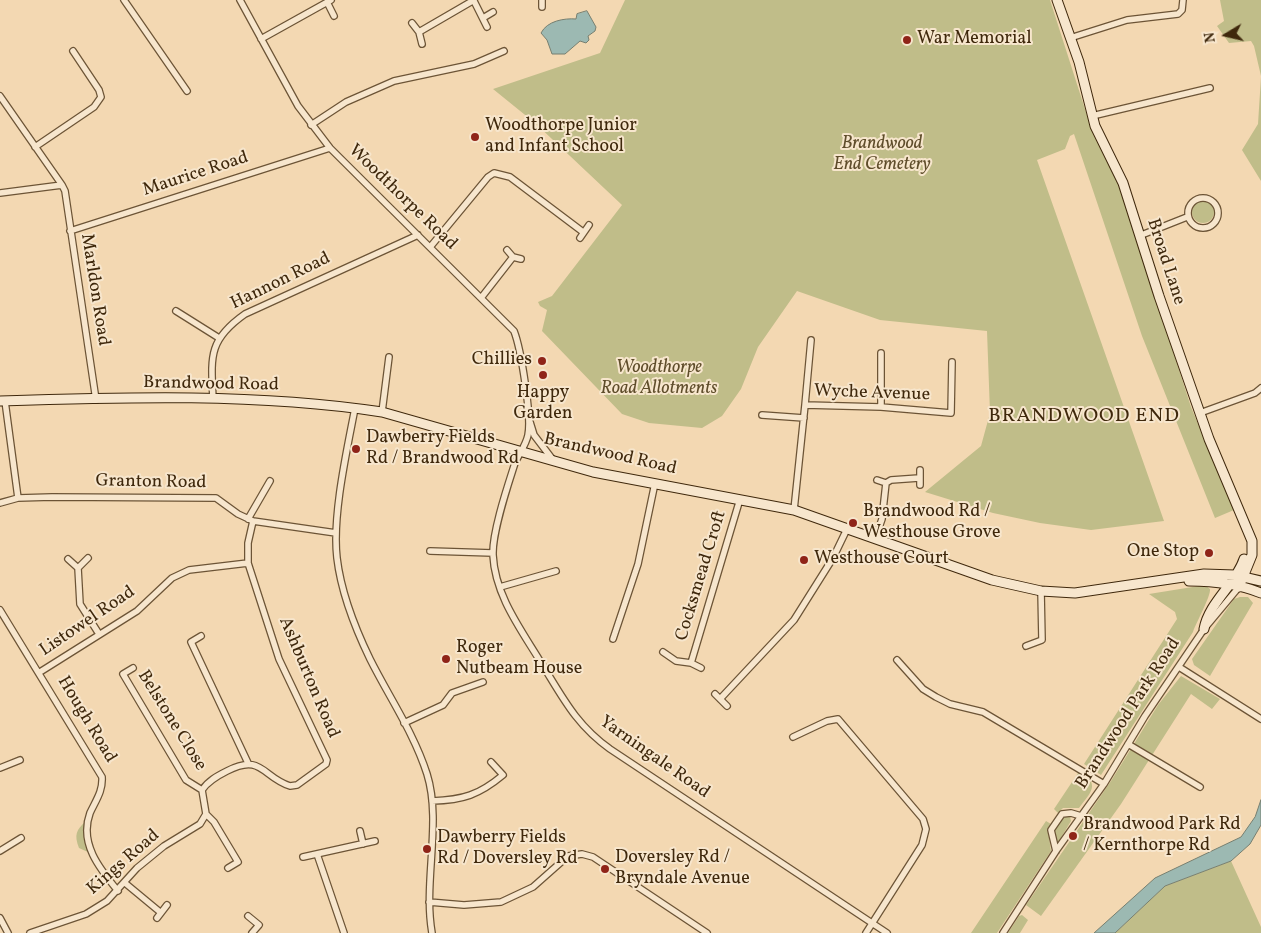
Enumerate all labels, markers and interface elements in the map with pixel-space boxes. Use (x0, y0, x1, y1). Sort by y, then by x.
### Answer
north arrow (1201, 10, 1251, 60)
place label: War Memorial (917, 29, 1032, 51)
text: N (1201, 31, 1221, 44)
marker: War Memorial (901, 34, 913, 46)
place label: Woodthorpe Junior and Infant School (485, 116, 637, 158)
marker: Woodthorpe Junior and Infant School (469, 131, 481, 143)
park label: Brandwood End Cemetery (833, 134, 931, 176)
street label: Woodthorpe Road (343, 141, 461, 255)
street label: Maurice Road (141, 148, 251, 202)
street label: Broad Lane (1141, 216, 1189, 308)
street label: Marldon Road (74, 232, 114, 348)
street label: Hannon Road (227, 248, 335, 316)
place label: Chillies (472, 350, 532, 372)
marker: Chillies (536, 355, 548, 367)
park label: Woodthorpe Road Allotments (601, 358, 717, 400)
marker: Happy Garden (537, 369, 549, 381)
street label: Brandwood Road (143, 373, 279, 397)
street label: Wyche Avenue (814, 381, 930, 407)
place label: Happy Garden (513, 383, 573, 426)
district label: BRANDWOOD END (987, 405, 1181, 429)
place label: Dawberry Fields Rd / Brandwood Rd (366, 428, 519, 470)
street label: Brandwood Road (541, 429, 679, 481)
marker: Dawberry Fields Rd / Brandwood Rd (350, 443, 362, 455)
street label: Granton Road (95, 471, 207, 495)
place label: Brandwood Rd / Westhouse Grove (863, 502, 1000, 544)
street label: Cocksmead Croft (672, 508, 732, 644)
marker: Brandwood Rd / Westhouse Grove (847, 517, 859, 529)
place label: One Stop (1127, 542, 1199, 564)
marker: One Stop (1203, 547, 1215, 559)
place label: Westhouse Court (814, 549, 949, 571)
marker: Westhouse Court (798, 554, 810, 566)
street label: Listowel Road (36, 582, 140, 662)
street label: Ashburton Road (273, 614, 343, 742)
street label: Brandwood Park Road (1072, 634, 1186, 794)
place label: Roger Nutbeam House (456, 638, 582, 681)
marker: Roger Nutbeam House (440, 653, 452, 665)
street label: Belstone Close (132, 667, 210, 775)
street label: Hough Road (52, 673, 120, 767)
street label: Yarningale Road (595, 712, 713, 804)
place label: Brandwood Park Rd / Kernthorpe Rd (1083, 815, 1241, 858)
street label: Kings Road (83, 825, 165, 901)
place label: Dawberry Fields Rd / Doversley Rd (437, 828, 578, 871)
marker: Brandwood Park Rd / Kernthorpe Rd (1067, 830, 1079, 842)
marker: Dawberry Fields Rd / Doversley Rd (421, 843, 433, 855)
place label: Doversley Rd / Bryndale Avenue (615, 848, 750, 891)
marker: Doversley Rd / Bryndale Avenue (599, 863, 611, 875)

